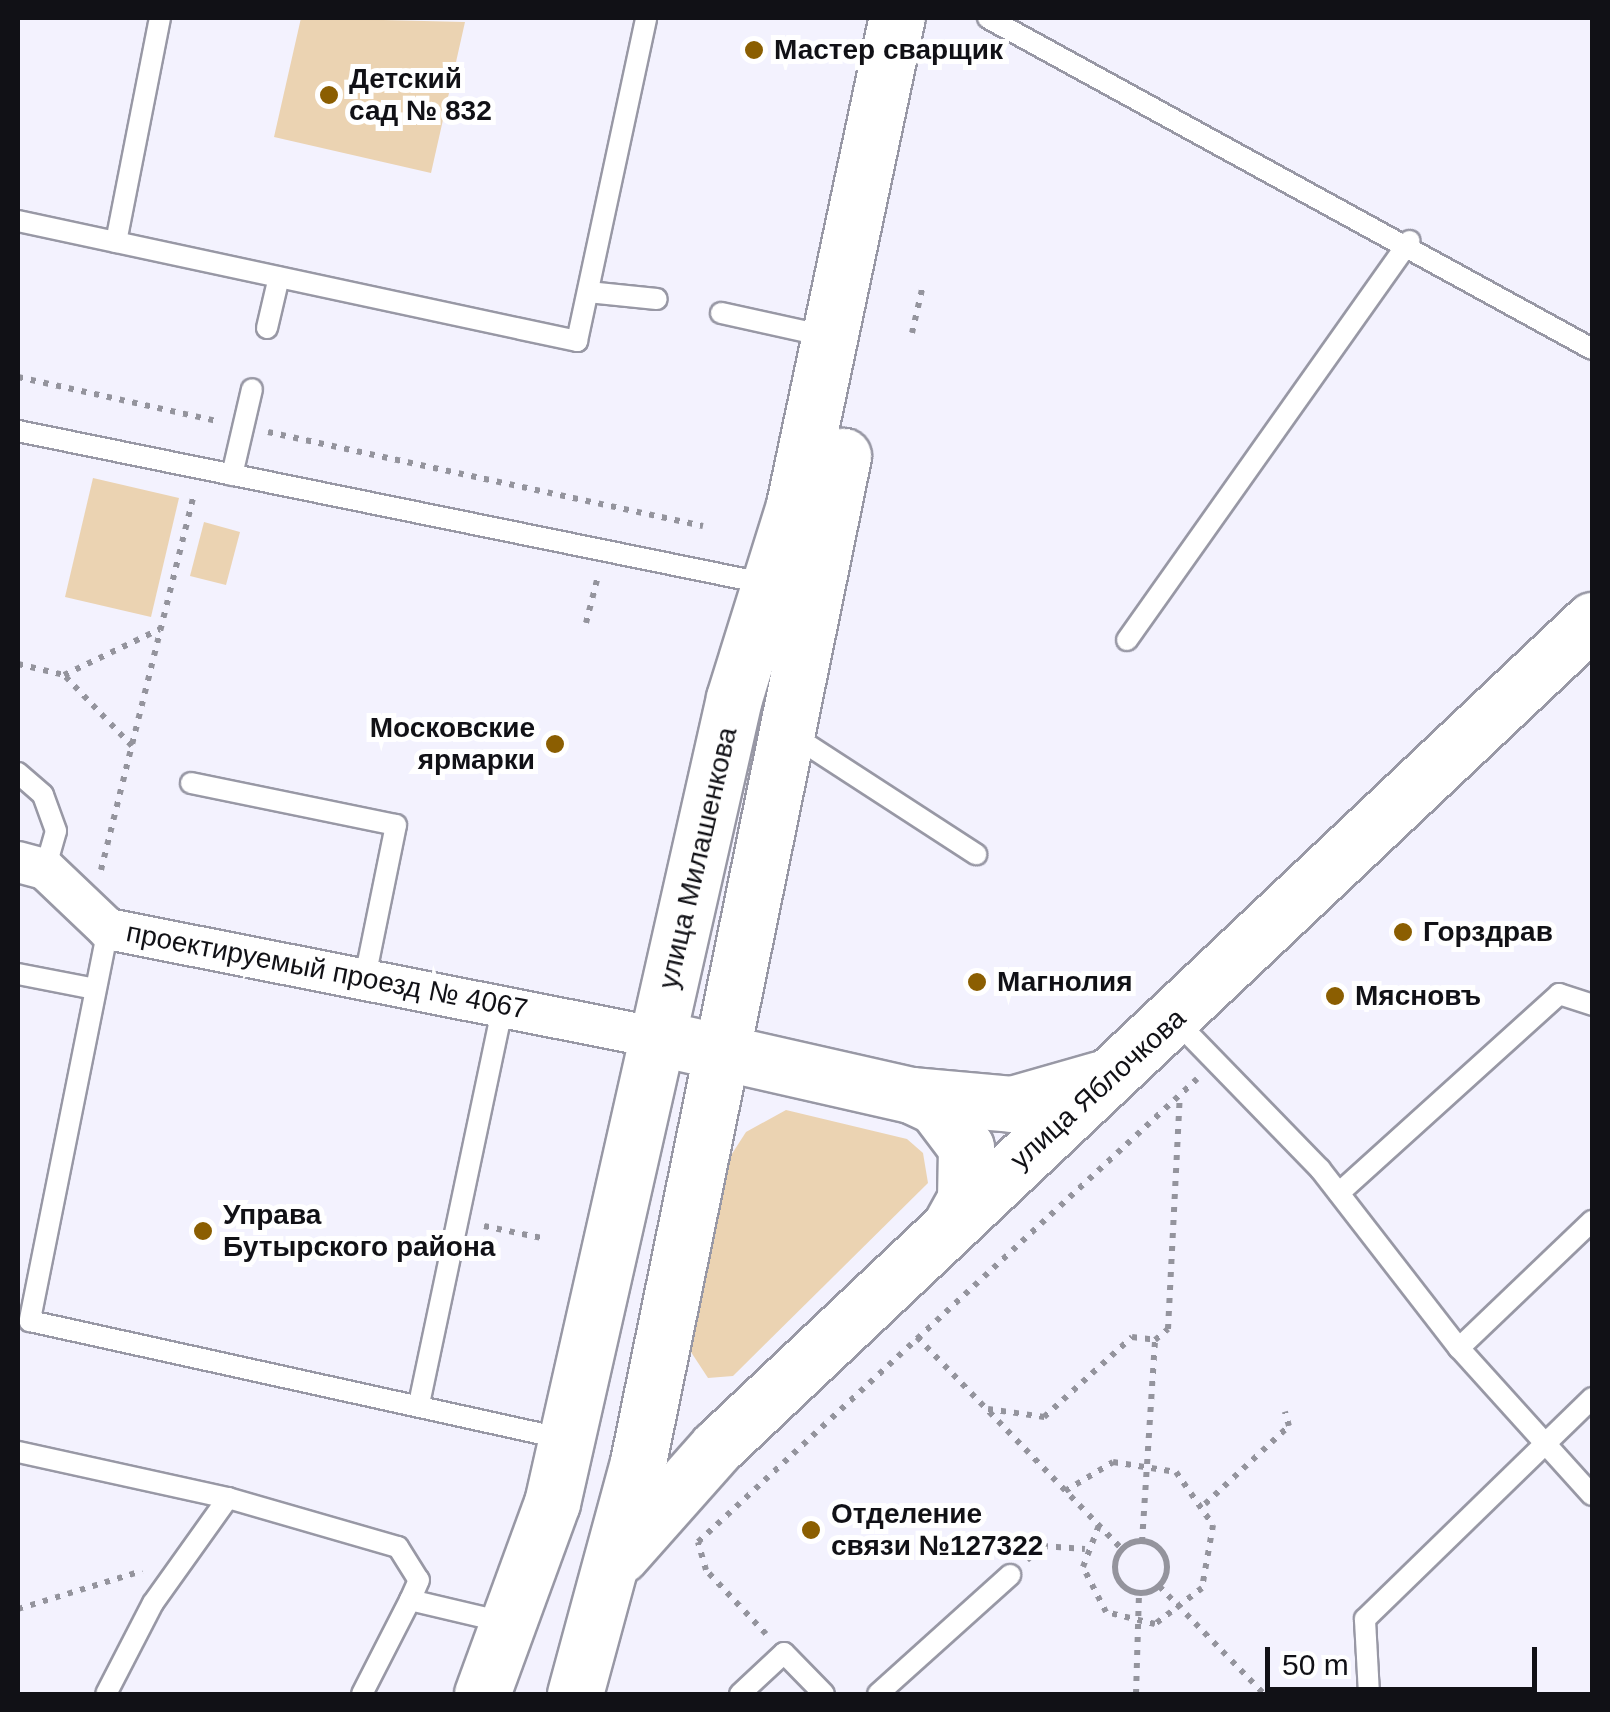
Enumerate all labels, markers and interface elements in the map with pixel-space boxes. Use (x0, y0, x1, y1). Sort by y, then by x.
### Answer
place label: Мастер сварщик (774, 33, 1003, 67)
marker: Мастер сварщик (743, 39, 765, 61)
place label: Детский сад № 832 (349, 62, 492, 128)
marker: Детский сад № 832 (318, 84, 340, 106)
place label: Московские ярмарки (370, 711, 535, 777)
street label: улица Милашенкова (652, 724, 744, 992)
marker: Московские ярмарки (544, 733, 566, 755)
place label: Горздрав (1423, 915, 1553, 949)
street label: проектируемый проезд № 4067 (124, 916, 530, 1026)
marker: Горздрав (1392, 921, 1414, 943)
place label: Магнолия (997, 965, 1133, 999)
marker: Магнолия (966, 971, 988, 993)
place label: Мясновъ (1355, 979, 1481, 1013)
marker: Мясновъ (1324, 985, 1346, 1007)
street label: улица Яблочкова (1003, 1001, 1193, 1177)
place label: Управа Бутырского района (223, 1198, 495, 1264)
marker: Управа Бутырского района (192, 1220, 214, 1242)
place label: Отделение связи №127322 (831, 1497, 1043, 1563)
marker: Отделение связи №127322 (800, 1519, 822, 1541)
scale bar (1270, 1627, 1542, 1689)
text: 50 m (1282, 1648, 1349, 1681)

